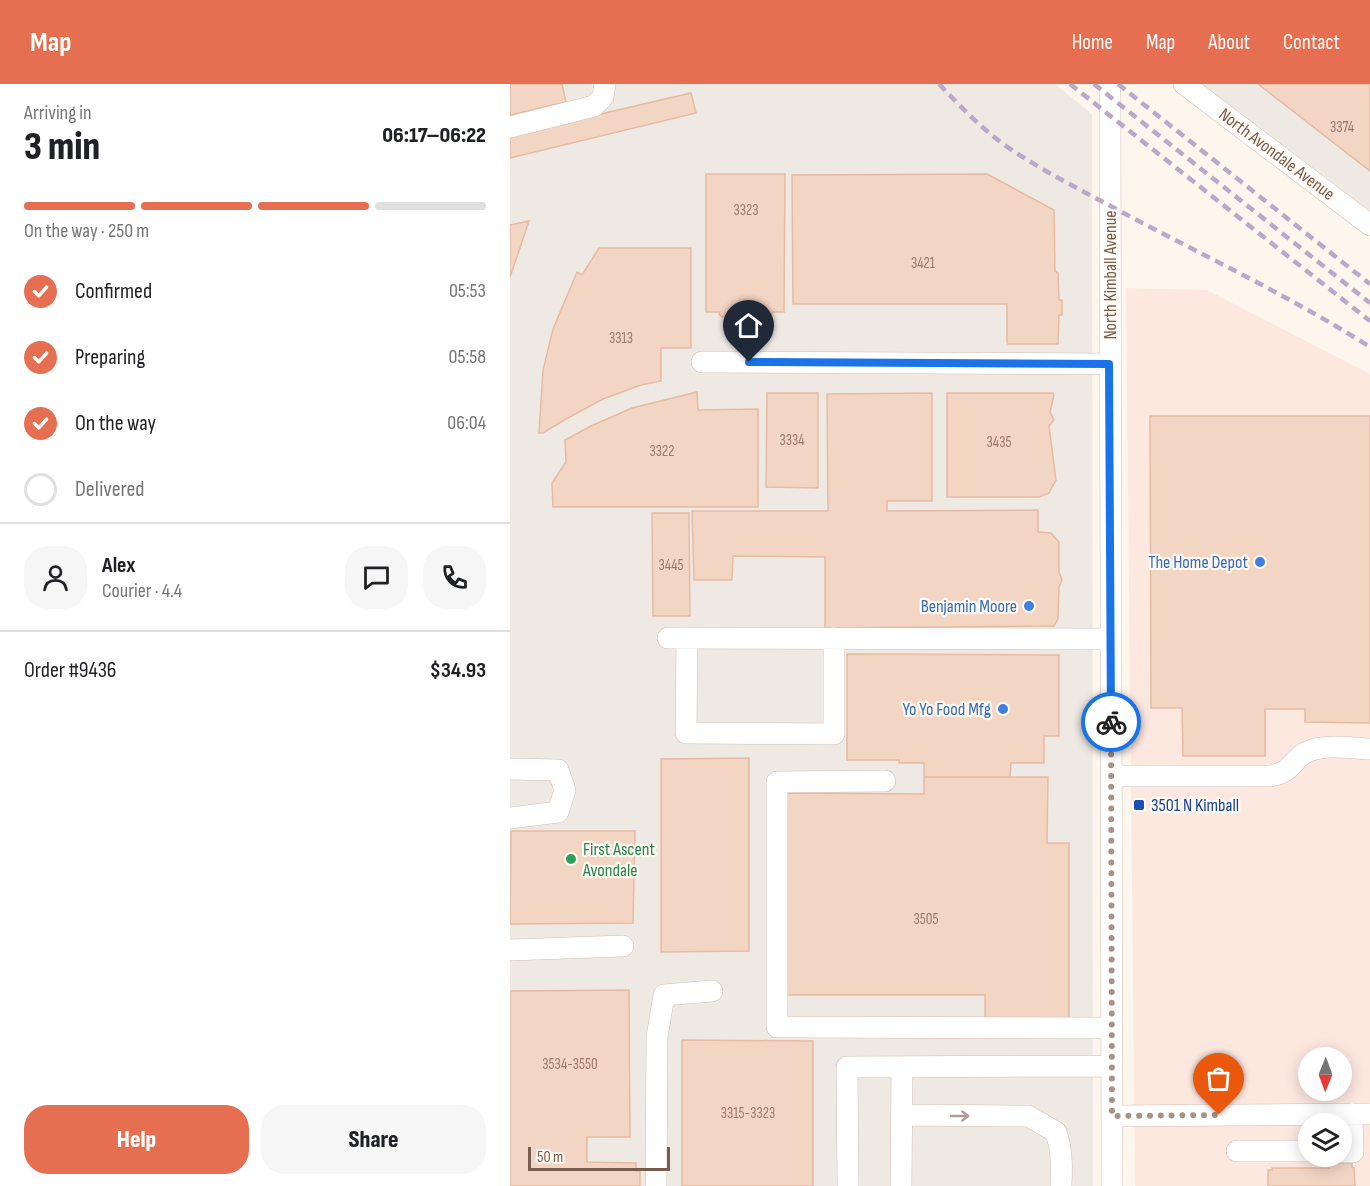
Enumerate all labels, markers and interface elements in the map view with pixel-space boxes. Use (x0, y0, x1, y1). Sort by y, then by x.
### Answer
text: Map (30, 26, 71, 59)
text: Home (1072, 30, 1113, 55)
text: Map (1146, 30, 1175, 55)
text: About (1208, 30, 1250, 55)
text: Contact (1283, 30, 1340, 55)
text: Arriving in (24, 101, 92, 125)
street label: North Avondale Avenue (1215, 104, 1339, 205)
house number: 3374 (1330, 118, 1354, 137)
text: 06:17–06:22 (382, 122, 486, 149)
text: 3 min (24, 124, 100, 171)
house number: 3323 (733, 201, 759, 220)
street label: North Kimball Avenue (1100, 210, 1121, 340)
text: On the way · 250 m (24, 219, 149, 243)
house number: 3421 (911, 254, 936, 273)
icon: check (24, 275, 57, 308)
text: Confirmed (75, 278, 152, 305)
text: 05:53 (449, 279, 486, 303)
pin (723, 300, 774, 362)
icon: home (732, 309, 765, 342)
house number: 3313 (609, 329, 633, 348)
icon: check (24, 341, 57, 374)
text: Preparing (75, 344, 145, 371)
text: 05:58 (448, 345, 486, 369)
icon: check (24, 407, 57, 440)
text: On the way (75, 410, 156, 437)
text: 06:04 (447, 411, 486, 435)
house number: 3334 (779, 431, 805, 450)
house number: 3435 (987, 433, 1011, 452)
house number: 3322 (650, 442, 674, 461)
text: Delivered (75, 476, 144, 503)
button: person (24, 546, 87, 609)
button: chat (345, 546, 408, 609)
button: phone (423, 546, 486, 609)
text: Alex (102, 552, 135, 579)
place label: The Home Depot (1148, 552, 1248, 573)
marker: The Home Depot (1253, 555, 1267, 569)
house number: 3445 (659, 556, 683, 575)
text: Courier · 4.4 (102, 579, 182, 603)
place label: Benjamin Moore (921, 596, 1017, 617)
marker: Benjamin Moore (1022, 599, 1036, 613)
text: Order #9436 (24, 657, 117, 684)
text: $34.93 (430, 657, 486, 684)
courier (1081, 692, 1141, 752)
place label: Yo Yo Food Mfg (902, 699, 991, 720)
marker: Yo Yo Food Mfg (996, 702, 1010, 716)
icon: bike (1095, 706, 1128, 739)
place label: 3501 N Kimball (1151, 795, 1239, 816)
marker: 3501 N Kimball (1132, 798, 1146, 812)
place label: First Ascent Avondale (582, 839, 656, 881)
marker: First Ascent Avondale (564, 852, 578, 866)
house number: 3505 (913, 910, 939, 929)
north arrow (1298, 1047, 1352, 1101)
map controls (1298, 1047, 1352, 1167)
pin (1193, 1053, 1244, 1115)
house number: 3534-3550 (542, 1055, 598, 1074)
icon: bag (1202, 1062, 1235, 1095)
house number: 3315-3323 (721, 1104, 775, 1123)
button: Help (24, 1105, 249, 1174)
button: Share (261, 1105, 486, 1174)
one-way arrow (950, 1110, 970, 1122)
button: layers (1298, 1113, 1352, 1167)
scale bar (528, 1144, 670, 1172)
text: 50 m (537, 1148, 563, 1167)

